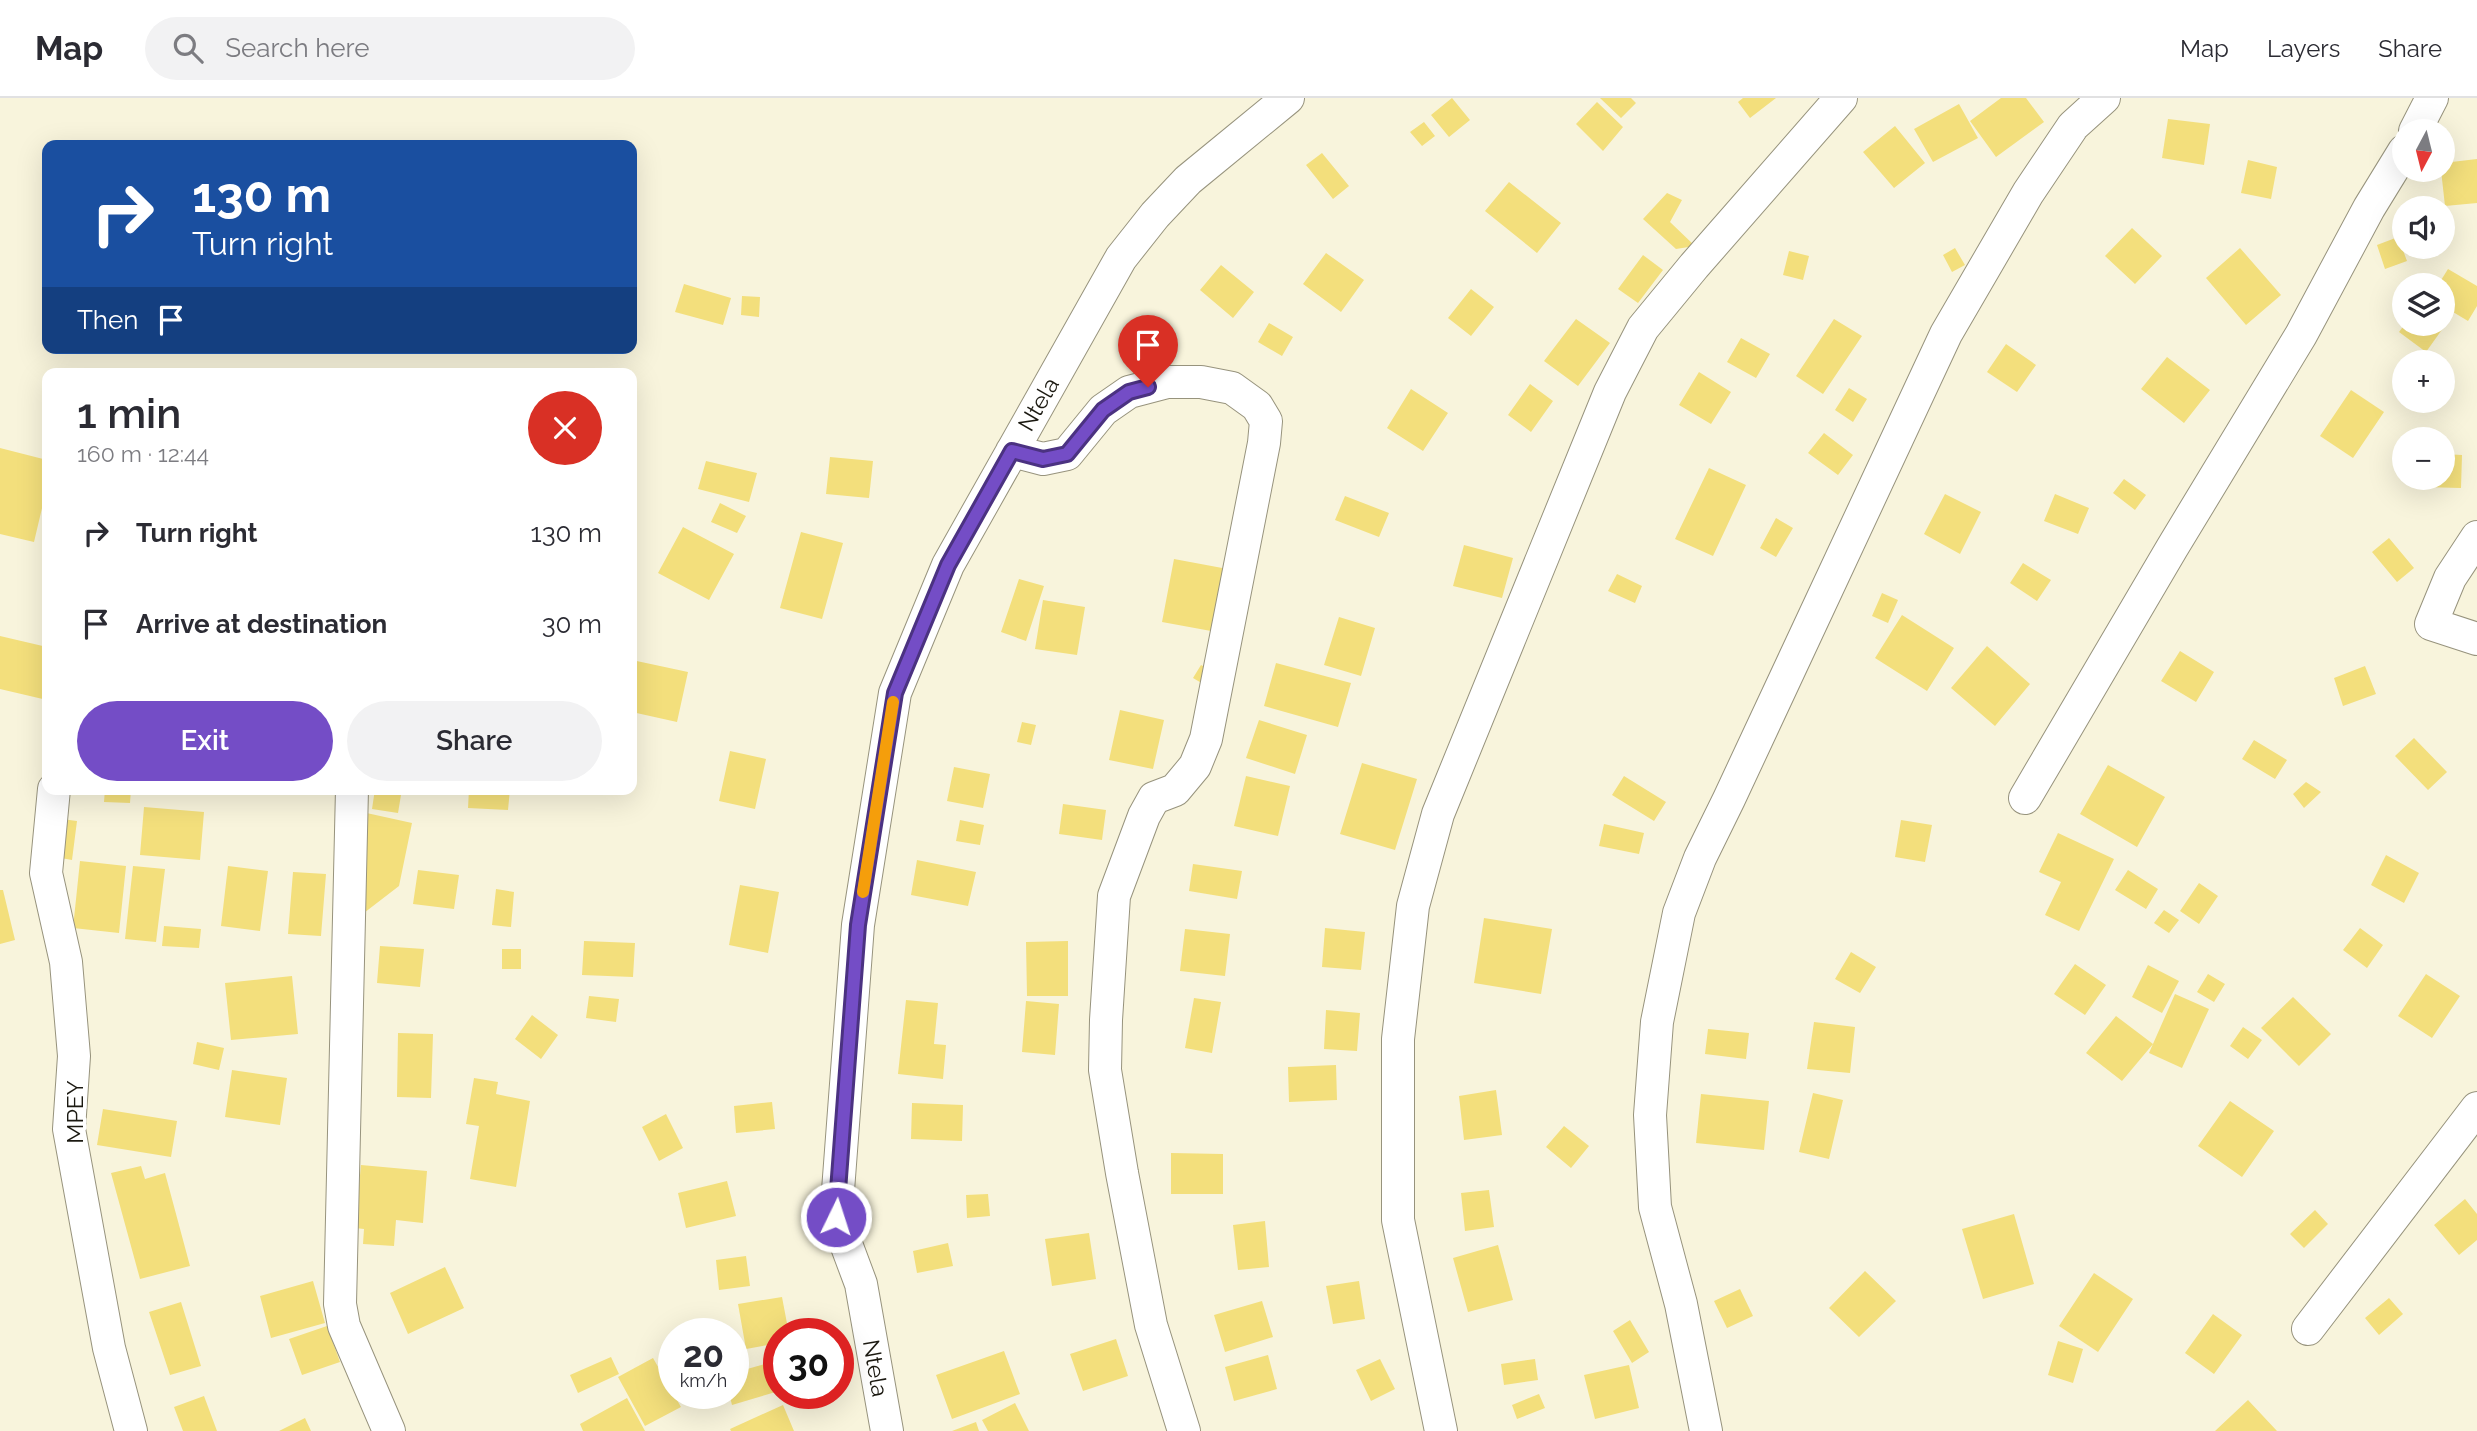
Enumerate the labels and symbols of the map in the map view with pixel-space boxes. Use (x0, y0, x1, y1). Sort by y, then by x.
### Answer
north arrow (2392, 119, 2455, 182)
pin (1118, 315, 1178, 387)
street label: Ntela (1012, 372, 1064, 436)
street label: MPEY (61, 1080, 88, 1144)
position arrow (799, 1180, 873, 1254)
speed limit sign: 30 (763, 1318, 854, 1409)
street label: Ntela (858, 1337, 894, 1399)

